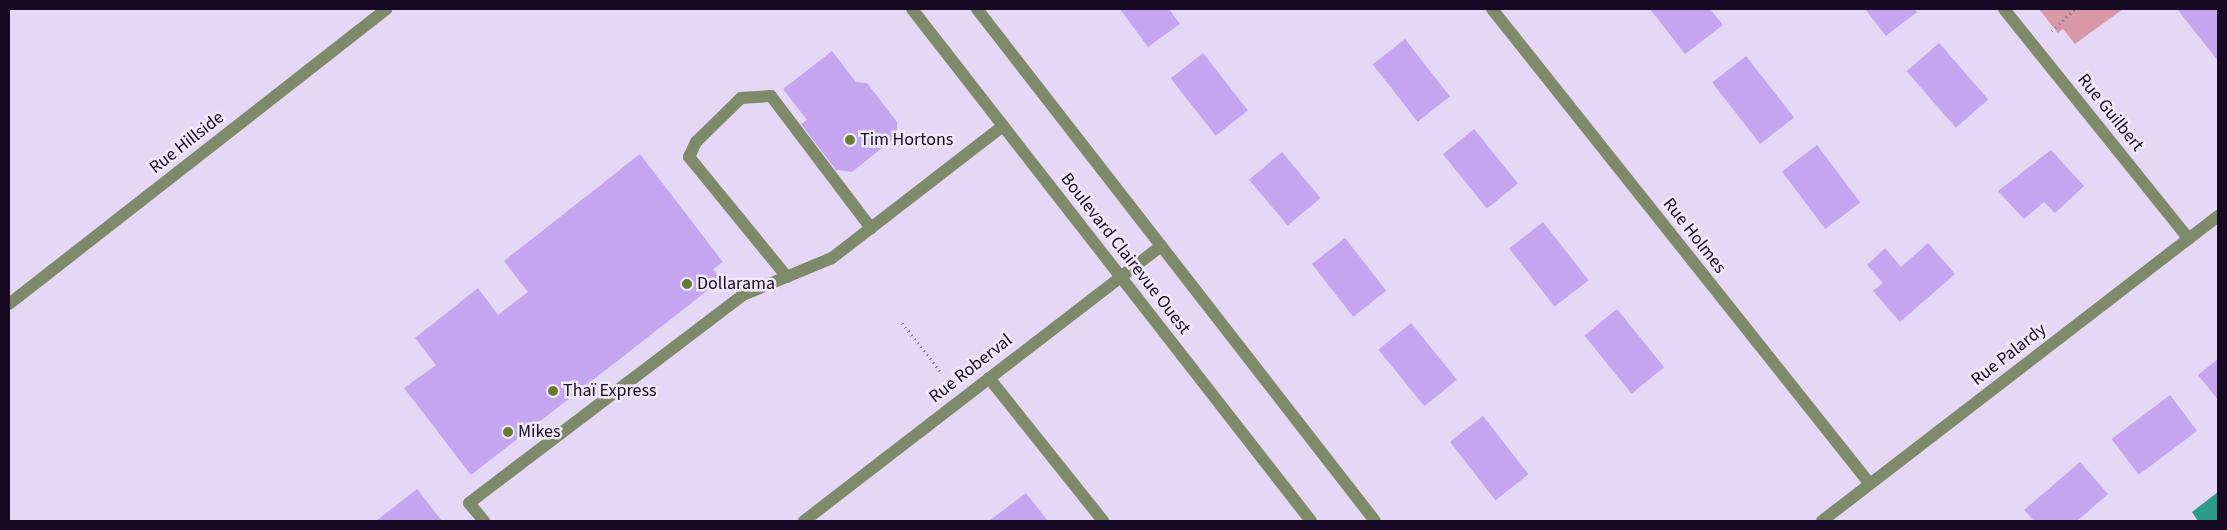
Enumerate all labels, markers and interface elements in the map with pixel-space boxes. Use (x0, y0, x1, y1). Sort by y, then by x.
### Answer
street label: Rue Guilbert (2072, 70, 2148, 156)
street label: Rue Hillside (145, 107, 229, 179)
place label: Tim Hortons (860, 129, 953, 151)
marker: Tim Hortons (844, 134, 856, 146)
street label: Boulevard Clairevue Ouest (1055, 169, 1195, 339)
street label: Rue Holmes (1658, 194, 1730, 278)
place label: Dollarama (697, 273, 775, 295)
marker: Dollarama (681, 278, 693, 290)
street label: Rue Palardy (1967, 319, 2051, 391)
street label: Rue Roberval (925, 330, 1017, 408)
place label: Thaï Express (563, 380, 657, 402)
marker: Thaï Express (547, 385, 559, 397)
place label: Mikes (518, 421, 561, 443)
marker: Mikes (502, 426, 514, 438)

